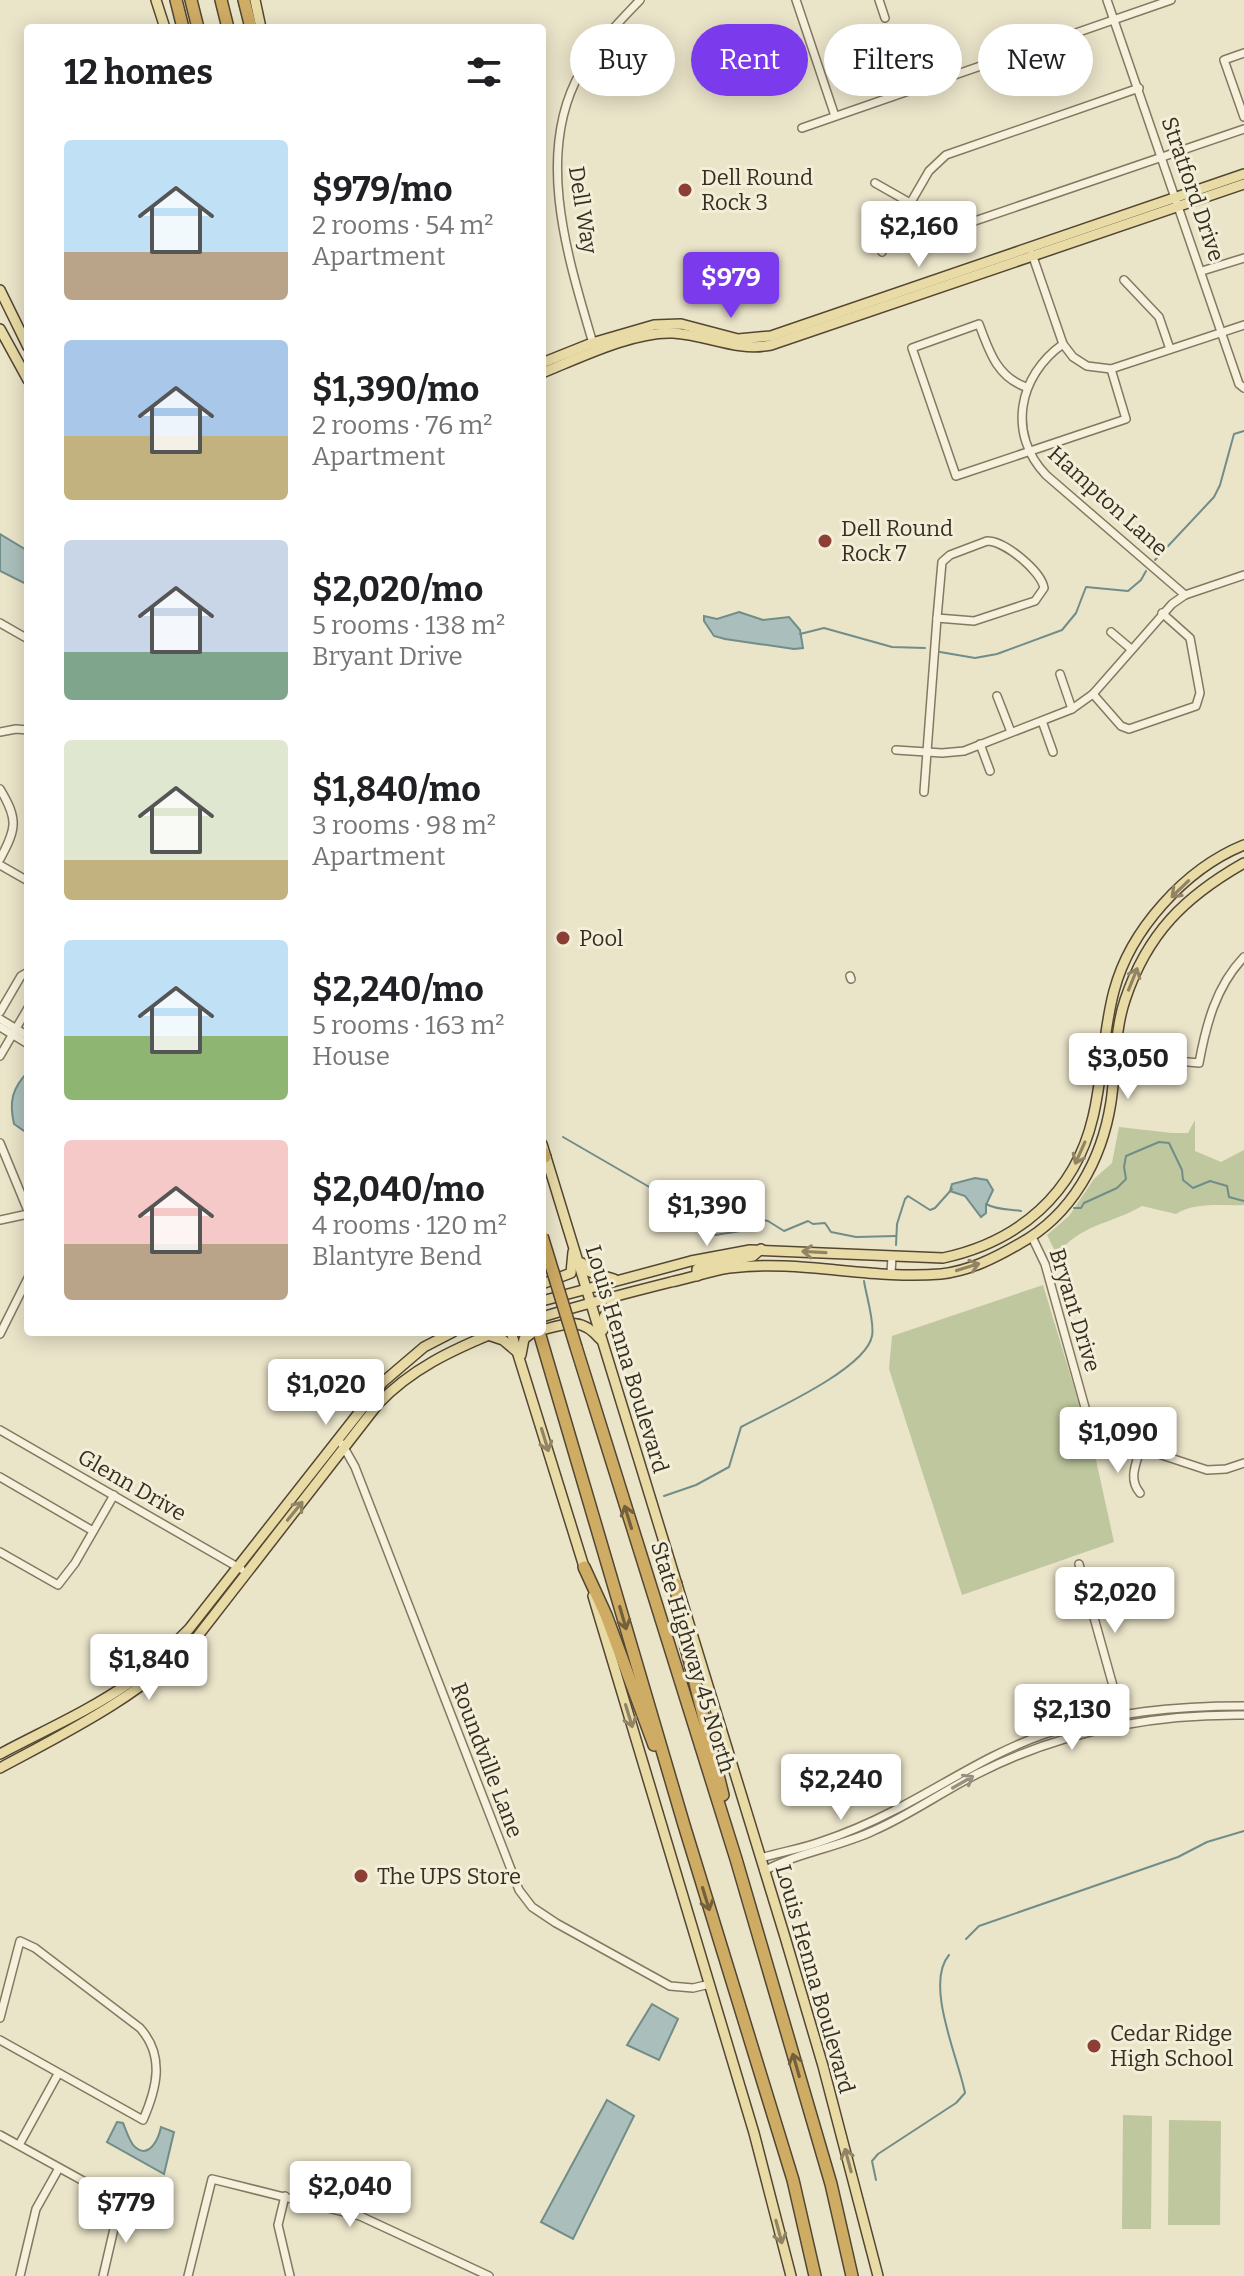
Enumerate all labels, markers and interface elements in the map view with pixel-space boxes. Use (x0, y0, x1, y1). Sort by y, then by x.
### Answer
chip: Buy (570, 24, 675, 96)
chip: Rent (691, 24, 808, 96)
chip: Filters (824, 24, 962, 96)
chip: New (978, 24, 1093, 96)
icon: filters (462, 50, 506, 94)
text: 12 homes (64, 52, 213, 93)
street label: Stratford Drive (1156, 113, 1230, 265)
street label: Dell Way (563, 164, 603, 256)
place label: Dell Round Rock 3 (701, 164, 813, 216)
text: $979/mo (312, 169, 453, 210)
icon: home (128, 172, 224, 268)
marker: Dell Round Rock 3 (676, 181, 694, 199)
pin: $2,160 (854, 201, 984, 269)
text: 2 rooms · 54 m² (312, 210, 494, 241)
text: $2,160 (879, 211, 959, 242)
text: Apartment (312, 241, 445, 272)
pin: $979 (684, 252, 778, 320)
text: $979 (701, 262, 761, 293)
text: $1,390/mo (312, 369, 479, 410)
icon: home (128, 372, 224, 468)
text: 2 rooms · 76 m² (312, 410, 492, 441)
street label: Hampton Lane (1043, 440, 1173, 562)
text: Apartment (312, 441, 445, 472)
place label: Dell Round Rock 7 (841, 515, 953, 567)
marker: Dell Round Rock 7 (816, 532, 834, 550)
text: $2,020/mo (312, 569, 483, 610)
icon: home (128, 572, 224, 668)
text: 5 rooms · 138 m² (312, 610, 505, 641)
text: Bryant Drive (312, 641, 463, 672)
text: $1,840/mo (312, 769, 481, 810)
icon: home (128, 772, 224, 868)
text: 3 rooms · 98 m² (312, 810, 496, 841)
text: Apartment (312, 841, 445, 872)
one-way arrow (1170, 879, 1190, 898)
place label: Pool (579, 925, 623, 952)
marker: Pool (554, 929, 572, 947)
one-way arrow (1127, 967, 1141, 992)
text: $2,240/mo (312, 969, 484, 1010)
icon: home (128, 972, 224, 1068)
text: 5 rooms · 163 m² (312, 1010, 505, 1041)
pin: $3,050 (1063, 1033, 1193, 1101)
text: House (312, 1041, 390, 1072)
text: $3,050 (1087, 1043, 1169, 1074)
one-way arrow (1072, 1140, 1087, 1164)
text: $2,040/mo (312, 1169, 485, 1210)
icon: home (128, 1172, 224, 1268)
pin: $1,390 (642, 1180, 772, 1248)
text: $1,390 (667, 1190, 747, 1221)
text: 4 rooms · 120 m² (312, 1210, 507, 1241)
text: Blantyre Bend (312, 1241, 482, 1272)
street label: Louis Henna Boulevard (579, 1242, 675, 1476)
one-way arrow (802, 1245, 828, 1260)
street label: Bryant Drive (1043, 1245, 1107, 1375)
one-way arrow (955, 1259, 980, 1273)
pin: $1,020 (261, 1359, 391, 1427)
text: $1,020 (286, 1369, 366, 1400)
pin: $1,090 (1053, 1407, 1183, 1475)
text: $1,090 (1078, 1417, 1158, 1448)
one-way arrow (538, 1427, 553, 1453)
street label: Glenn Drive (73, 1443, 191, 1527)
one-way arrow (287, 1501, 304, 1522)
one-way arrow (620, 1505, 635, 1531)
street label: State Highway 45 North (645, 1538, 741, 1776)
pin: $2,020 (1050, 1567, 1180, 1635)
text: $2,020 (1073, 1577, 1157, 1608)
one-way arrow (616, 1604, 631, 1630)
pin: $1,840 (84, 1634, 214, 1702)
text: $1,840 (108, 1644, 190, 1675)
street label: Roundville Lane (445, 1679, 529, 1841)
pin: $2,130 (1007, 1684, 1137, 1752)
text: $2,130 (1033, 1694, 1111, 1725)
one-way arrow (622, 1702, 637, 1728)
pin: $2,240 (776, 1754, 906, 1822)
text: $2,240 (799, 1764, 883, 1795)
one-way arrow (950, 1774, 974, 1790)
street label: Louis Henna Boulevard (769, 1862, 861, 2096)
place label: The UPS Store (377, 1863, 521, 1890)
marker: The UPS Store (352, 1867, 370, 1885)
one-way arrow (700, 1887, 715, 1912)
place label: Cedar Ridge High School (1110, 2020, 1233, 2072)
marker: Cedar Ridge High School (1085, 2037, 1103, 2055)
one-way arrow (788, 2053, 803, 2079)
one-way arrow (840, 2148, 855, 2174)
pin: $2,040 (285, 2161, 415, 2229)
text: $2,040 (308, 2171, 392, 2202)
pin: $779 (79, 2177, 173, 2245)
text: $779 (97, 2187, 155, 2218)
one-way arrow (773, 2218, 788, 2244)

